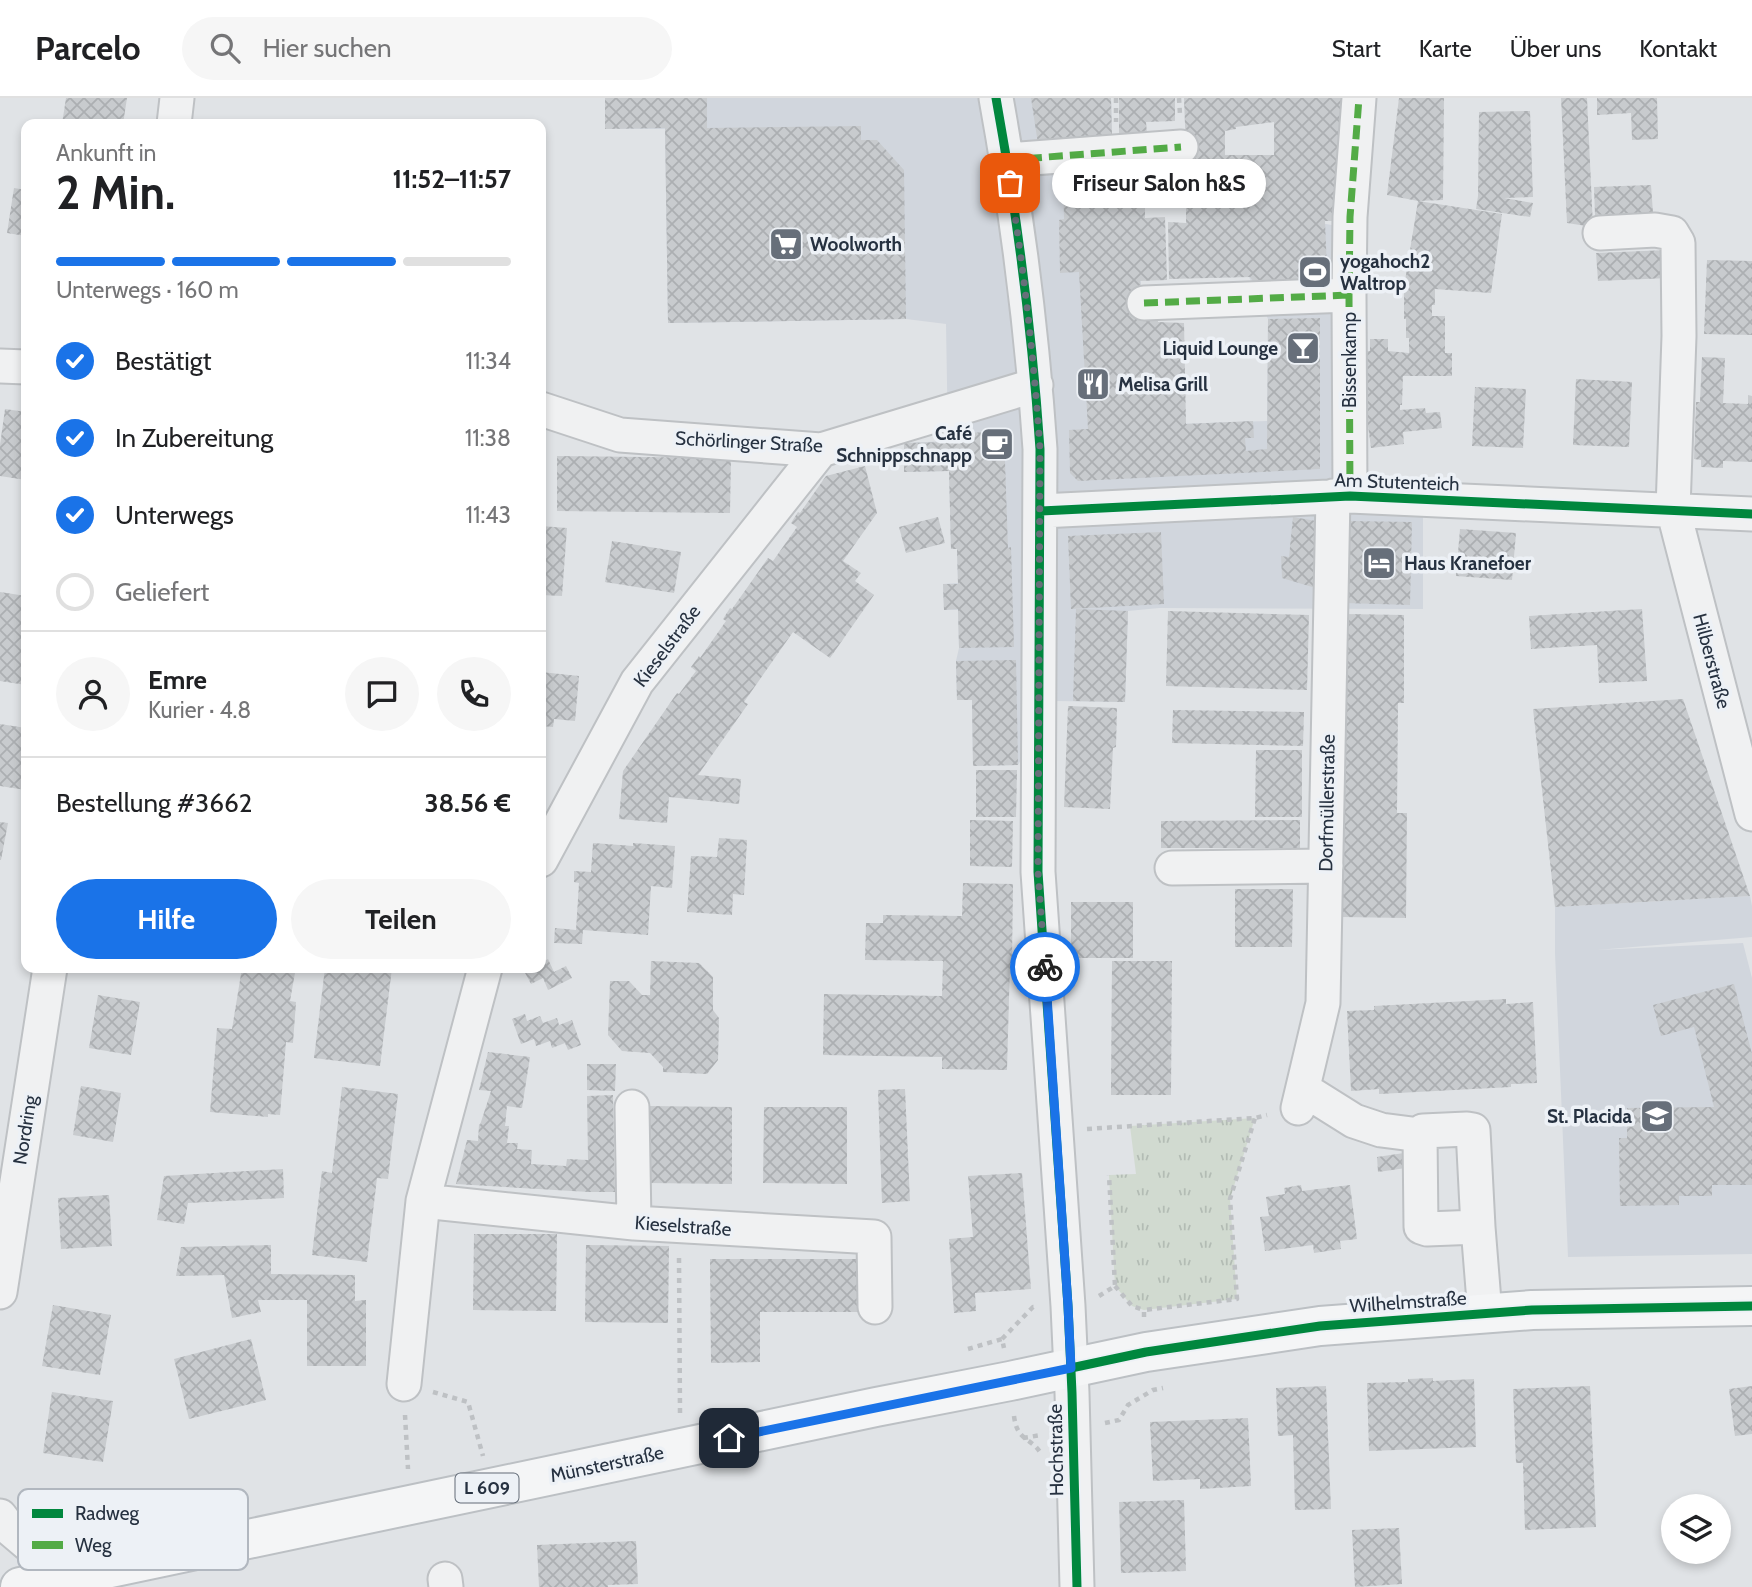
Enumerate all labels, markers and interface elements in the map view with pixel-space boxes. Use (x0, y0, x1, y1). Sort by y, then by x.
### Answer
search box (182, 17, 672, 80)
text: Parcelo (35, 28, 140, 68)
icon: search (206, 29, 244, 67)
text: Hier suchen (262, 32, 392, 64)
text: Start (1332, 34, 1381, 63)
text: Karte (1419, 34, 1472, 63)
text: Über uns (1510, 34, 1601, 63)
text: Kontakt (1639, 34, 1717, 63)
text: Ankunft in (56, 139, 156, 167)
pin (980, 153, 1040, 213)
callout: Friseur Salon h&S (1052, 158, 1266, 208)
text: 11:52–11:57 (392, 163, 511, 195)
icon: bag (991, 164, 1029, 202)
text: 2 Min. (56, 165, 175, 221)
text: Friseur Salon h&S (1072, 169, 1246, 197)
supermarket icon: Woolworth (767, 225, 805, 263)
place label: Woolworth (810, 233, 902, 256)
place label: yogahoch2 Waltrop (1340, 250, 1430, 295)
sports icon: yogahoch2 Waltrop (1296, 253, 1334, 291)
text: Unterwegs · 160 m (56, 276, 239, 304)
street label: Bissenkamp (1338, 312, 1361, 408)
bar icon: Liquid Lounge (1284, 329, 1322, 367)
place label: Liquid Lounge (1162, 337, 1278, 360)
icon: check (56, 342, 94, 380)
text: Bestätigt (115, 345, 212, 377)
text: 11:34 (465, 347, 511, 375)
restaurant icon: Melisa Grill (1074, 365, 1112, 403)
place label: Melisa Grill (1118, 373, 1208, 396)
icon: check (56, 419, 94, 457)
text: In Zubereitung (115, 422, 273, 454)
place label: Café Schnippschnapp (836, 422, 972, 467)
text: 11:38 (465, 424, 511, 452)
cafe icon: Café Schnippschnapp (978, 425, 1016, 463)
street label: Schörlinger Straße (675, 427, 824, 457)
street label: Am Stutenteich (1334, 468, 1460, 496)
icon: check (56, 496, 94, 534)
text: Unterwegs (115, 499, 234, 531)
text: 11:43 (465, 501, 511, 529)
hotel icon: Haus Kranefoer (1360, 544, 1398, 582)
place label: Haus Kranefoer (1404, 552, 1532, 575)
text: Geliefert (115, 576, 209, 608)
street label: Kieselstraße (629, 600, 706, 692)
street label: Hilberstraße (1688, 611, 1736, 712)
button: person (56, 657, 130, 731)
button: chat (345, 657, 419, 731)
button: phone (437, 657, 511, 731)
text: Emre (148, 664, 207, 696)
text: Kurier · 4.8 (148, 696, 251, 724)
street label: Dorfmüllerstraße (1314, 734, 1340, 872)
text: Bestellung #3662 (56, 787, 252, 819)
text: 38.56 € (424, 787, 511, 819)
button: Hilfe (56, 879, 277, 959)
button: Teilen (291, 879, 511, 959)
courier (1010, 932, 1080, 1002)
icon: bike (1026, 948, 1064, 986)
street label: Nordring (8, 1093, 42, 1166)
school or university icon: St. Placida (1638, 1097, 1676, 1135)
place label: St. Placida (1547, 1105, 1633, 1128)
street label: Kieselstraße (634, 1211, 732, 1241)
street label: Wilhelmstraße (1349, 1286, 1468, 1318)
street label: Hochstraße (1044, 1403, 1068, 1496)
pin (699, 1408, 759, 1468)
icon: home (710, 1419, 748, 1457)
street label: Münsterstraße (548, 1441, 666, 1487)
road number: L 609 (456, 1474, 518, 1503)
legend (18, 1489, 248, 1570)
map controls (1661, 1494, 1731, 1564)
button: layers (1661, 1494, 1731, 1564)
text: Radweg (75, 1502, 139, 1525)
text: Weg (75, 1534, 112, 1557)

